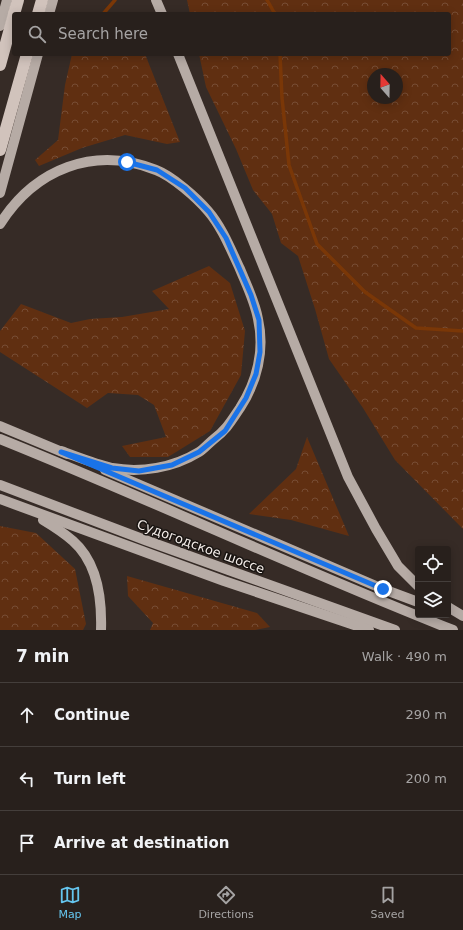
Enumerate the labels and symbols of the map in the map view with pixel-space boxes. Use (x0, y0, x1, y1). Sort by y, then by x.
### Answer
north arrow (367, 68, 403, 104)
route start (118, 153, 136, 171)
street label: Судогодское шоссе (135, 516, 267, 577)
route end (374, 580, 392, 598)

